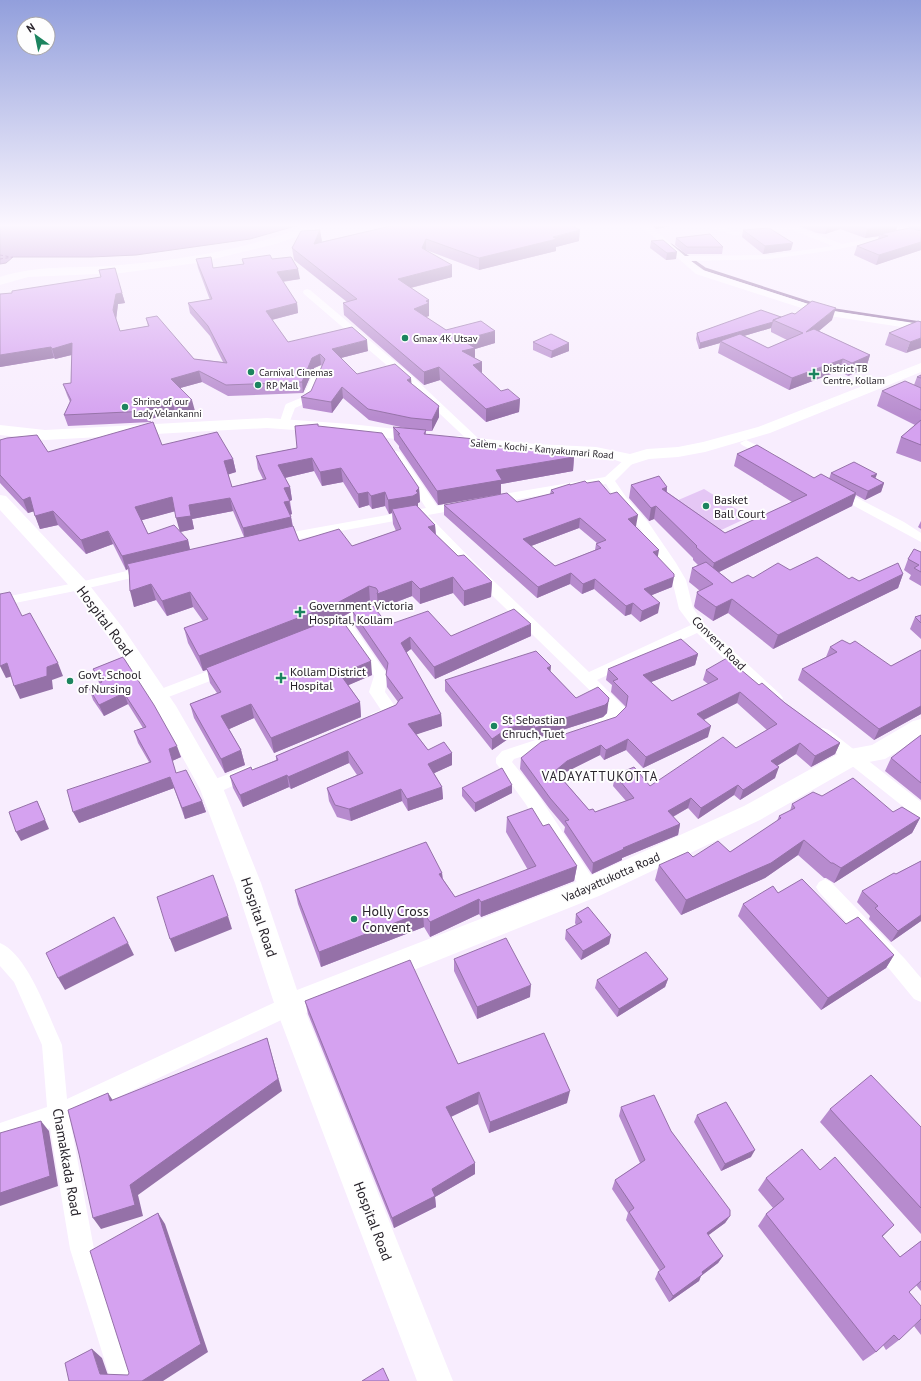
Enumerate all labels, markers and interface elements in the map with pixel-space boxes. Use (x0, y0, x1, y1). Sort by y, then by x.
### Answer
north arrow (16, 16, 56, 56)
text: N (24, 20, 37, 35)
place label: Gmax 4K Utsav (413, 332, 478, 345)
marker: Gmax 4K Utsav (400, 333, 410, 343)
place label: District TB Centre, Kollam (823, 362, 885, 387)
place label: Carnival Cinemas (259, 366, 333, 379)
marker: Carnival Cinemas (246, 367, 256, 377)
marker: District TB Centre, Kollam (808, 368, 820, 380)
place label: RP Mall (266, 379, 299, 392)
marker: RP Mall (253, 380, 263, 390)
place label: Shrine of our Lady Velankanni (133, 395, 202, 420)
marker: Shrine of our Lady Velankanni (120, 402, 130, 412)
street label: Salem - Kochi - Kanyakumari Road (470, 436, 614, 462)
place label: Basket Ball Court (714, 492, 765, 521)
marker: Basket Ball Court (701, 501, 711, 511)
street label: Hospital Road (73, 582, 137, 660)
place label: Government Victoria Hospital, Kollam (309, 598, 413, 627)
marker: Government Victoria Hospital, Kollam (294, 606, 306, 618)
street label: Convent Road (689, 613, 749, 673)
place label: Kollam District Hospital (290, 664, 366, 693)
place label: Govt. School of Nursing (78, 667, 142, 696)
marker: Kollam District Hospital (275, 672, 287, 684)
marker: Govt. School of Nursing (65, 676, 75, 686)
place label: St Sebastian Chruch, Tuet (502, 712, 565, 741)
marker: St Sebastian Chruch, Tuet (489, 721, 499, 731)
district label: VADAYATTUKOTTA (541, 768, 658, 785)
street label: Vadayattukotta Road (559, 849, 662, 906)
street label: Hospital Road (237, 875, 281, 959)
place label: Holly Cross Convent (362, 902, 429, 936)
marker: Holly Cross Convent (349, 914, 359, 924)
street label: Chamakkada Road (49, 1107, 85, 1217)
street label: Hospital Road (350, 1179, 396, 1263)

